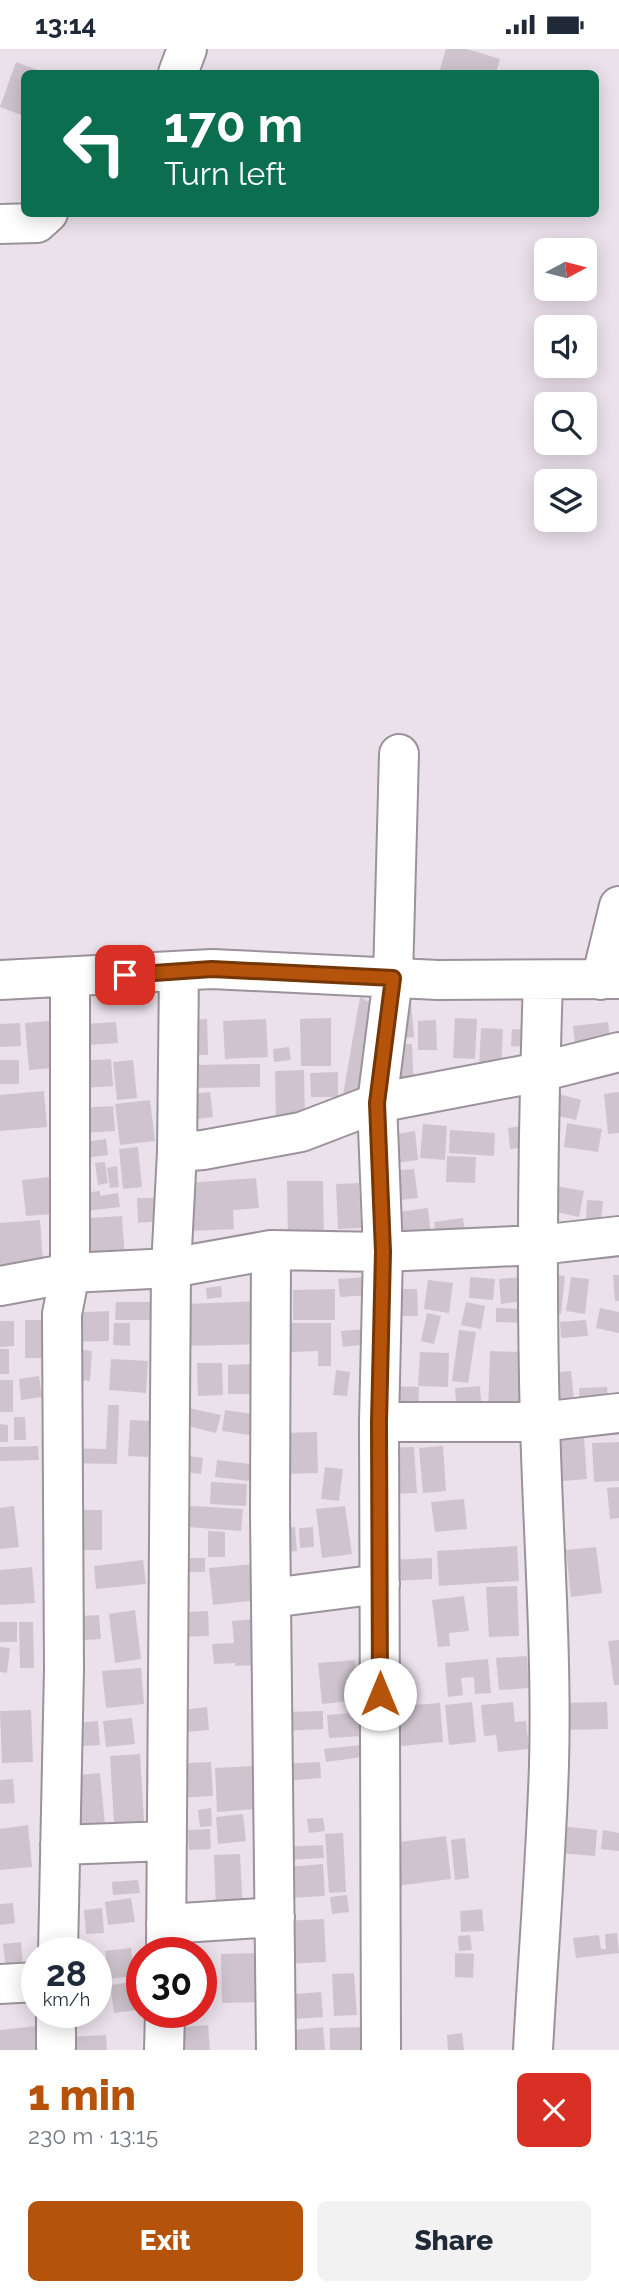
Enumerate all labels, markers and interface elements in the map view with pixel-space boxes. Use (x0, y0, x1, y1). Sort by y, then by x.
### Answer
text: 13:14 (35, 10, 96, 40)
text: 170 m (164, 96, 303, 153)
icon: left (49, 98, 140, 189)
text: Turn left (164, 155, 286, 192)
north arrow (534, 238, 597, 301)
map controls (534, 238, 597, 532)
button: sound (534, 315, 597, 378)
button: search (534, 392, 597, 455)
button: layers (534, 469, 597, 532)
pin (95, 945, 155, 1005)
icon: arrive (106, 956, 144, 994)
position arrow (343, 1657, 417, 1731)
speed limit sign: 30 (126, 1937, 217, 2028)
text: 28 (46, 1953, 87, 1994)
text: km/h (43, 1989, 90, 2010)
text: 1 min (28, 2071, 136, 2120)
button: close (517, 2073, 591, 2147)
text: 230 m · 13:15 (28, 2122, 158, 2149)
button: Exit (28, 2201, 303, 2281)
button: Share (317, 2201, 591, 2281)

